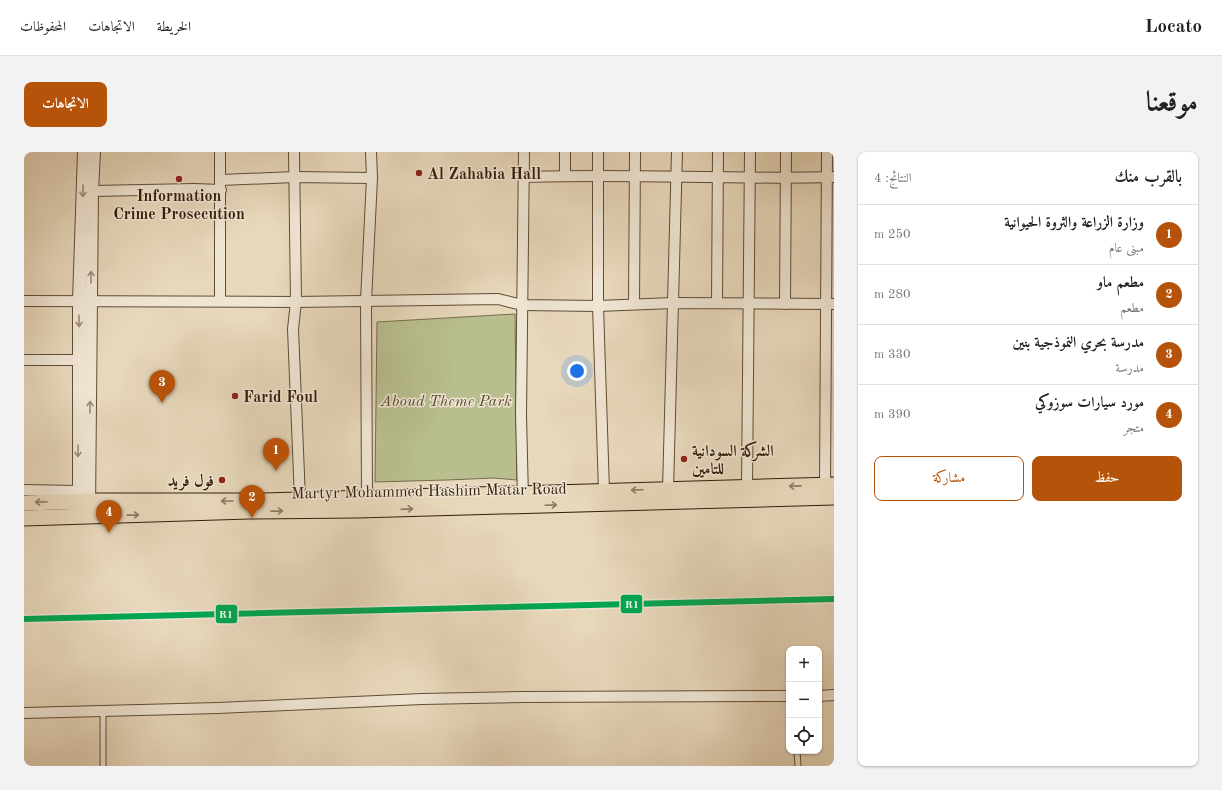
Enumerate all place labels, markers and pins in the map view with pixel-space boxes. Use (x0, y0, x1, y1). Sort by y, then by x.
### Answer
place label: Al Zahabia Hall (427, 167, 541, 183)
marker: Al Zahabia Hall (414, 168, 424, 178)
marker: Information Crime Prosecution (174, 174, 184, 184)
place label: Information Crime Prosecution (113, 189, 245, 223)
pin: 3 (149, 370, 175, 403)
place label: Farid Foul (243, 390, 318, 406)
marker: Farid Foul (230, 391, 240, 401)
pin: 1 (263, 438, 289, 471)
place label: الشركة السودانية للتامين (692, 441, 774, 478)
marker: الشركة السودانية للتامين (679, 454, 689, 464)
place label: فول فريد (168, 473, 214, 491)
marker: فول فريد (217, 475, 227, 485)
pin: 2 (239, 485, 265, 518)
pin: 4 (96, 500, 122, 533)

